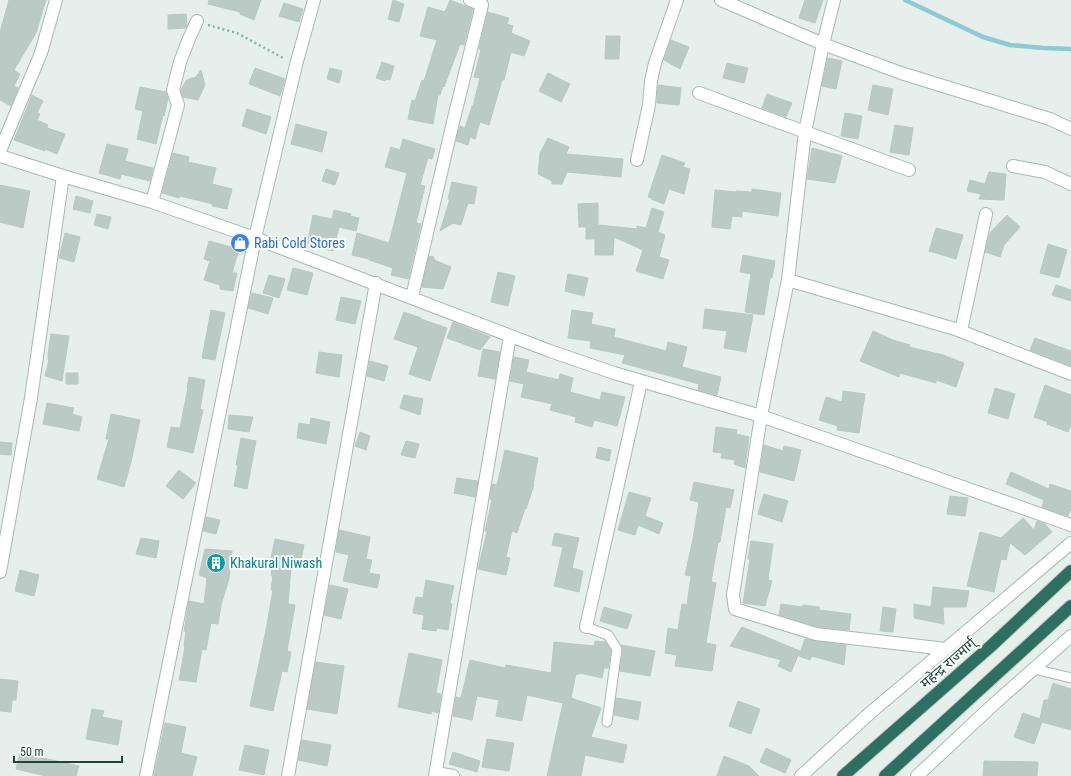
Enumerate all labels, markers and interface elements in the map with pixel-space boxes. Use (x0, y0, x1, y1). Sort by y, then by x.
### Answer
shop icon: Rabi Cold Stores (229, 232, 251, 254)
place label: Rabi Cold Stores (254, 235, 345, 251)
building icon: Khakural Niwash (205, 552, 227, 574)
place label: Khakural Niwash (230, 555, 322, 571)
street label: महेन्द्र राज्मार्ग् (916, 633, 982, 693)
scale bar (14, 738, 122, 764)
text: 50 m (20, 745, 44, 759)

